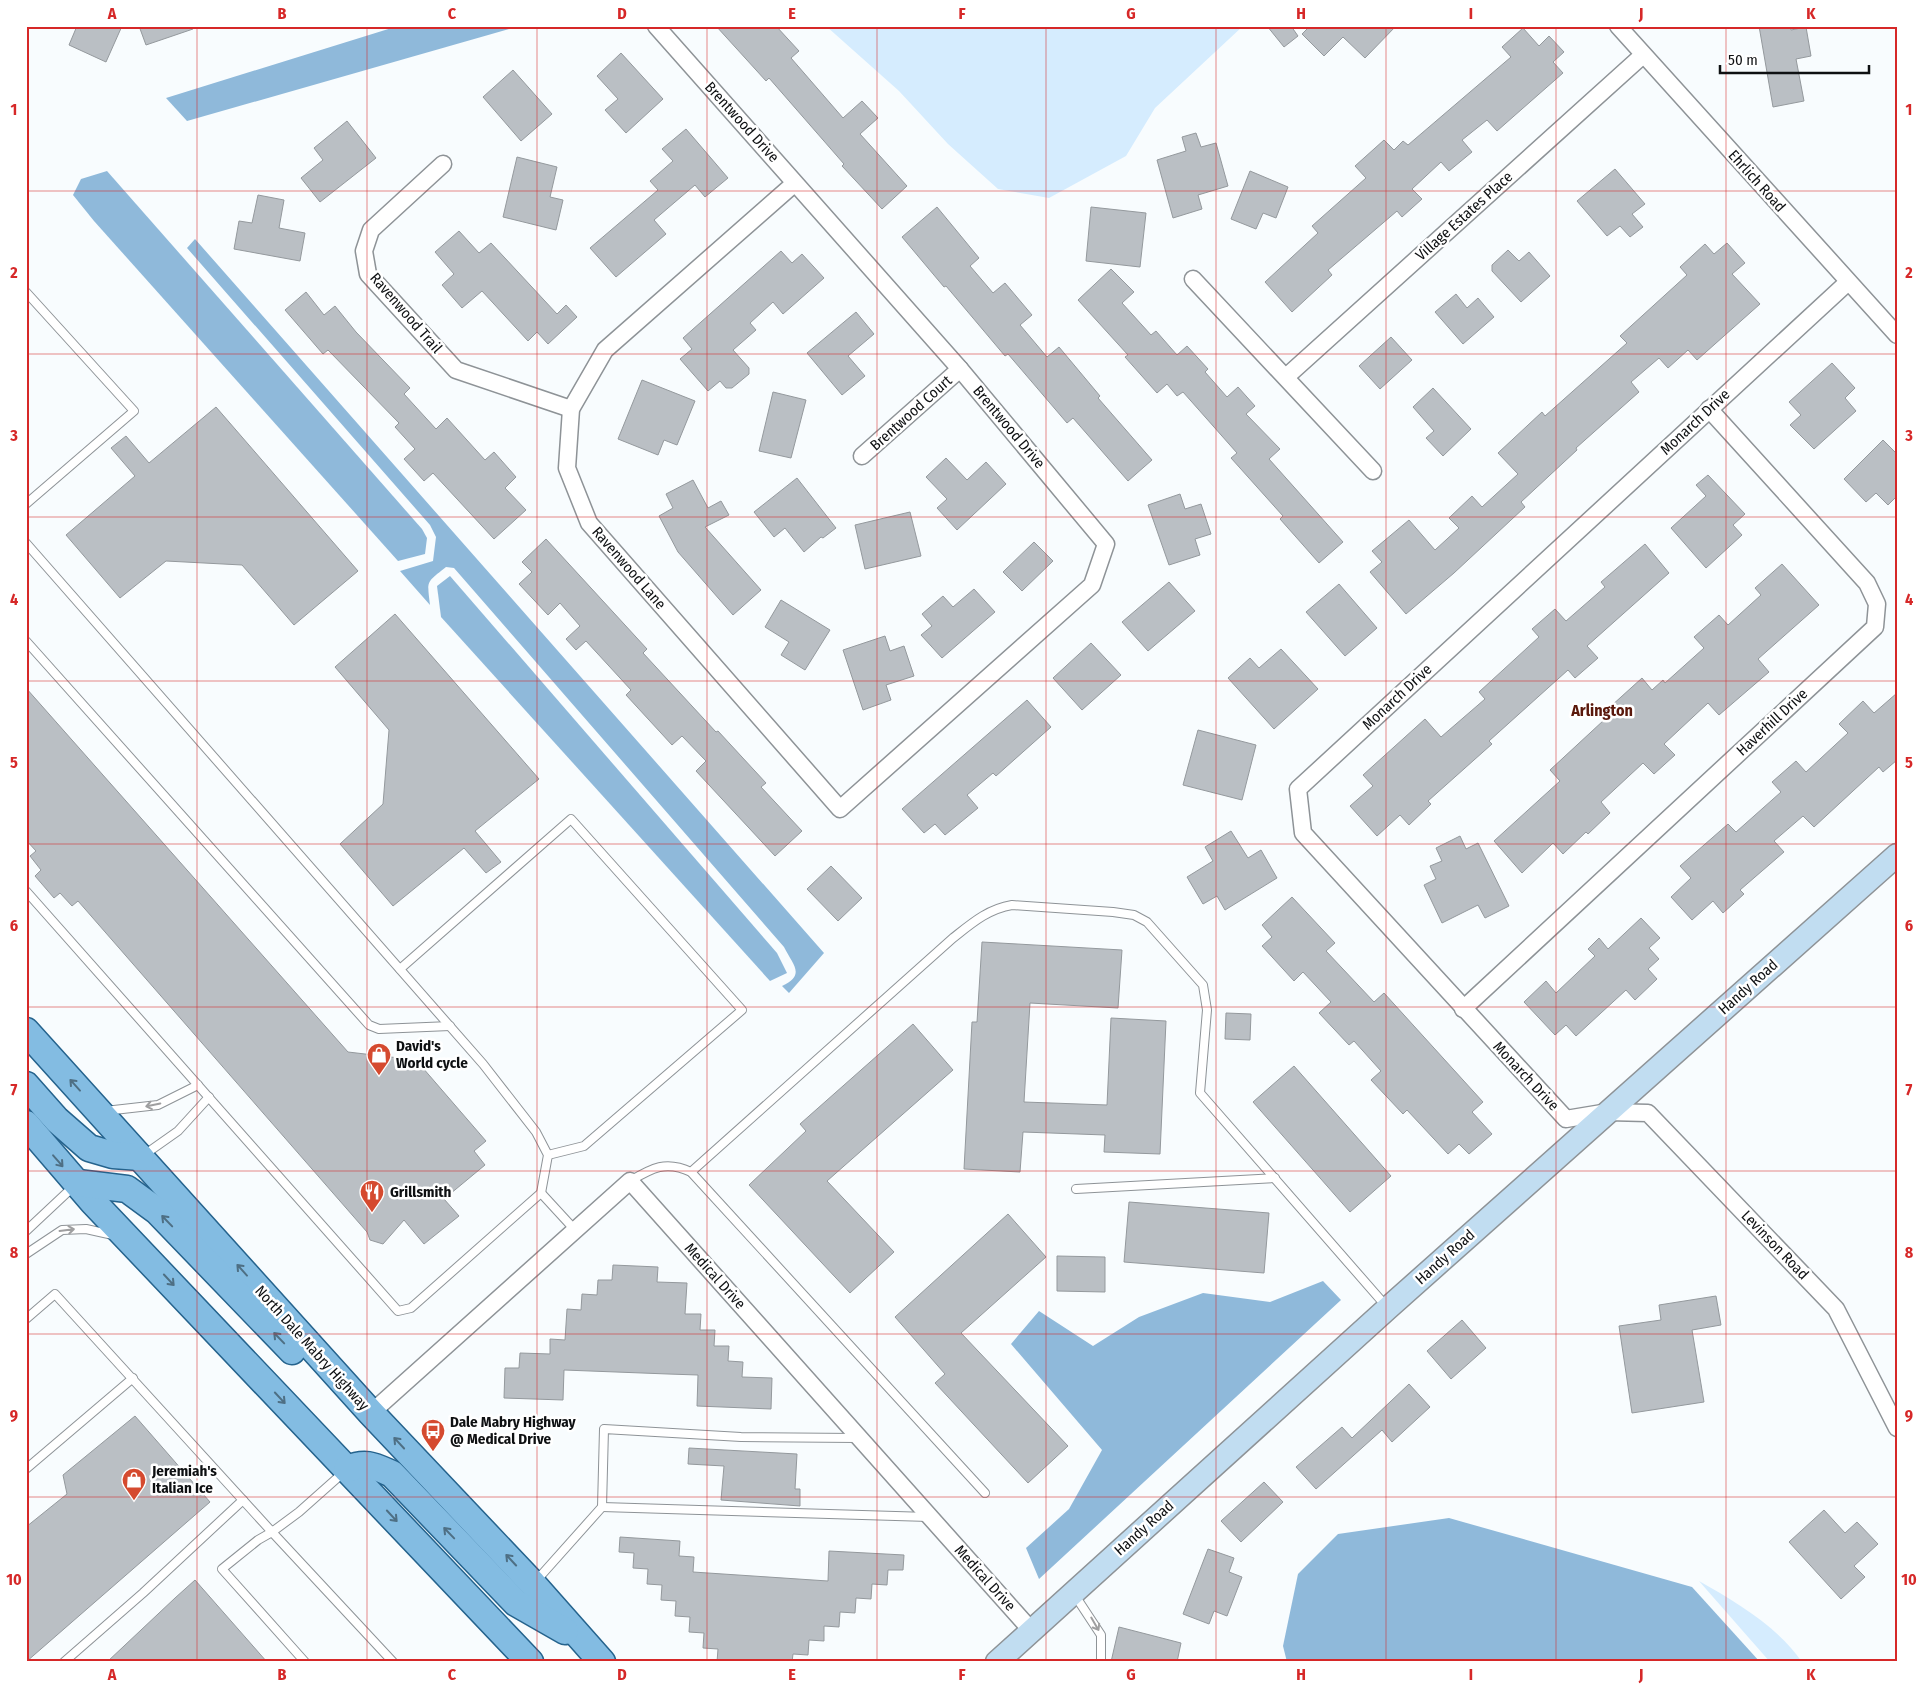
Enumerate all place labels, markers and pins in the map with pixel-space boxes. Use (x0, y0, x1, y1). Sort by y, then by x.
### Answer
place label: David's World cycle (396, 1037, 468, 1072)
shop icon: David's World cycle (366, 1042, 392, 1076)
restaurant icon: Grillsmith (359, 1179, 385, 1213)
place label: Grillsmith (390, 1183, 452, 1201)
place label: Dale Mabry Highway @ Medical Drive (450, 1413, 577, 1448)
bus stop icon: Dale Mabry Highway @ Medical Drive (420, 1418, 446, 1452)
place label: Jeremiah's Italian Ice (151, 1462, 217, 1497)
shop icon: Jeremiah's Italian Ice (121, 1467, 147, 1501)

